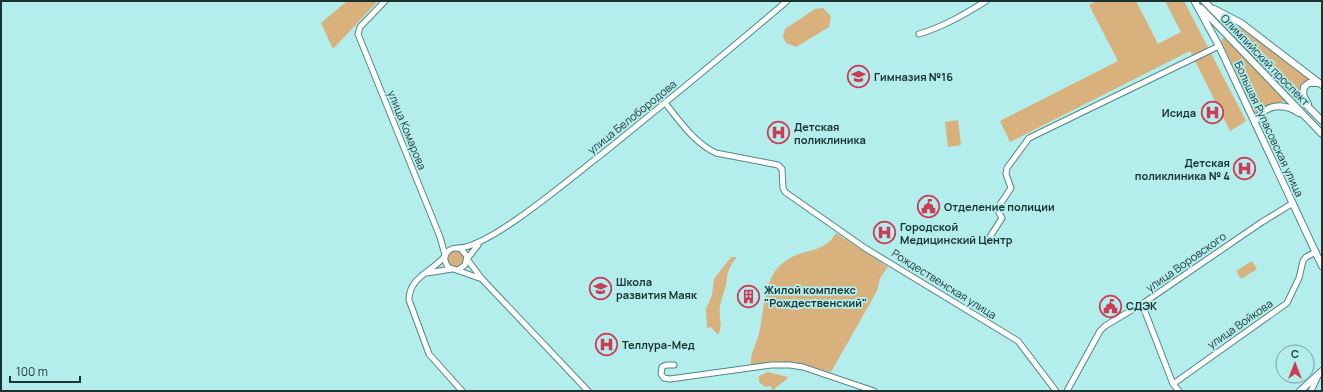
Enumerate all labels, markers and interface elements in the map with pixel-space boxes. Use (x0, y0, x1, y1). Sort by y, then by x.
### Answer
street label: Олимпийский проспект (1217, 10, 1314, 109)
street label: Большая Рупасовская улица (1231, 59, 1308, 199)
school or university icon: Гимназия №16 (845, 64, 871, 90)
place label: Гимназия №16 (874, 69, 953, 84)
street label: улица Белобородова (584, 76, 679, 157)
street label: улица Комарова (385, 88, 430, 172)
hospital icon: Исида (1199, 100, 1225, 126)
place label: Исида (1162, 105, 1196, 120)
place label: Детская поликлиника (794, 119, 866, 147)
hospital icon: Детская поликлиника (765, 120, 791, 146)
place label: Детская поликлиника № 4 (1135, 155, 1230, 183)
hospital icon: Детская поликлиника № 4 (1232, 156, 1258, 182)
public building icon: Отделение полиции (915, 194, 941, 220)
place label: Отделение полиции (944, 199, 1055, 214)
place label: Городской Медицинский Центр (900, 219, 1013, 247)
hospital icon: Городской Медицинский Центр (872, 220, 898, 246)
street label: улица Воровского (1143, 228, 1229, 295)
street label: Рождественская улица (889, 245, 999, 322)
place label: Школа развития Маяк (616, 274, 698, 302)
school or university icon: Школа развития Маяк (587, 275, 613, 301)
place label: Жилой комплекс "Рождественский" (764, 282, 867, 310)
building icon: Жилой комплекс "Рождественский" (735, 283, 761, 309)
public building icon: СДЭК (1098, 293, 1124, 319)
street label: улица Войкова (1204, 295, 1275, 352)
place label: СДЭК (1126, 298, 1158, 313)
hospital icon: Теллура-Мед (594, 332, 620, 358)
place label: Теллура-Мед (622, 337, 695, 352)
north arrow (1275, 344, 1315, 384)
text: С (1291, 346, 1299, 361)
scale bar (10, 358, 80, 384)
text: 100 m (16, 363, 48, 380)

